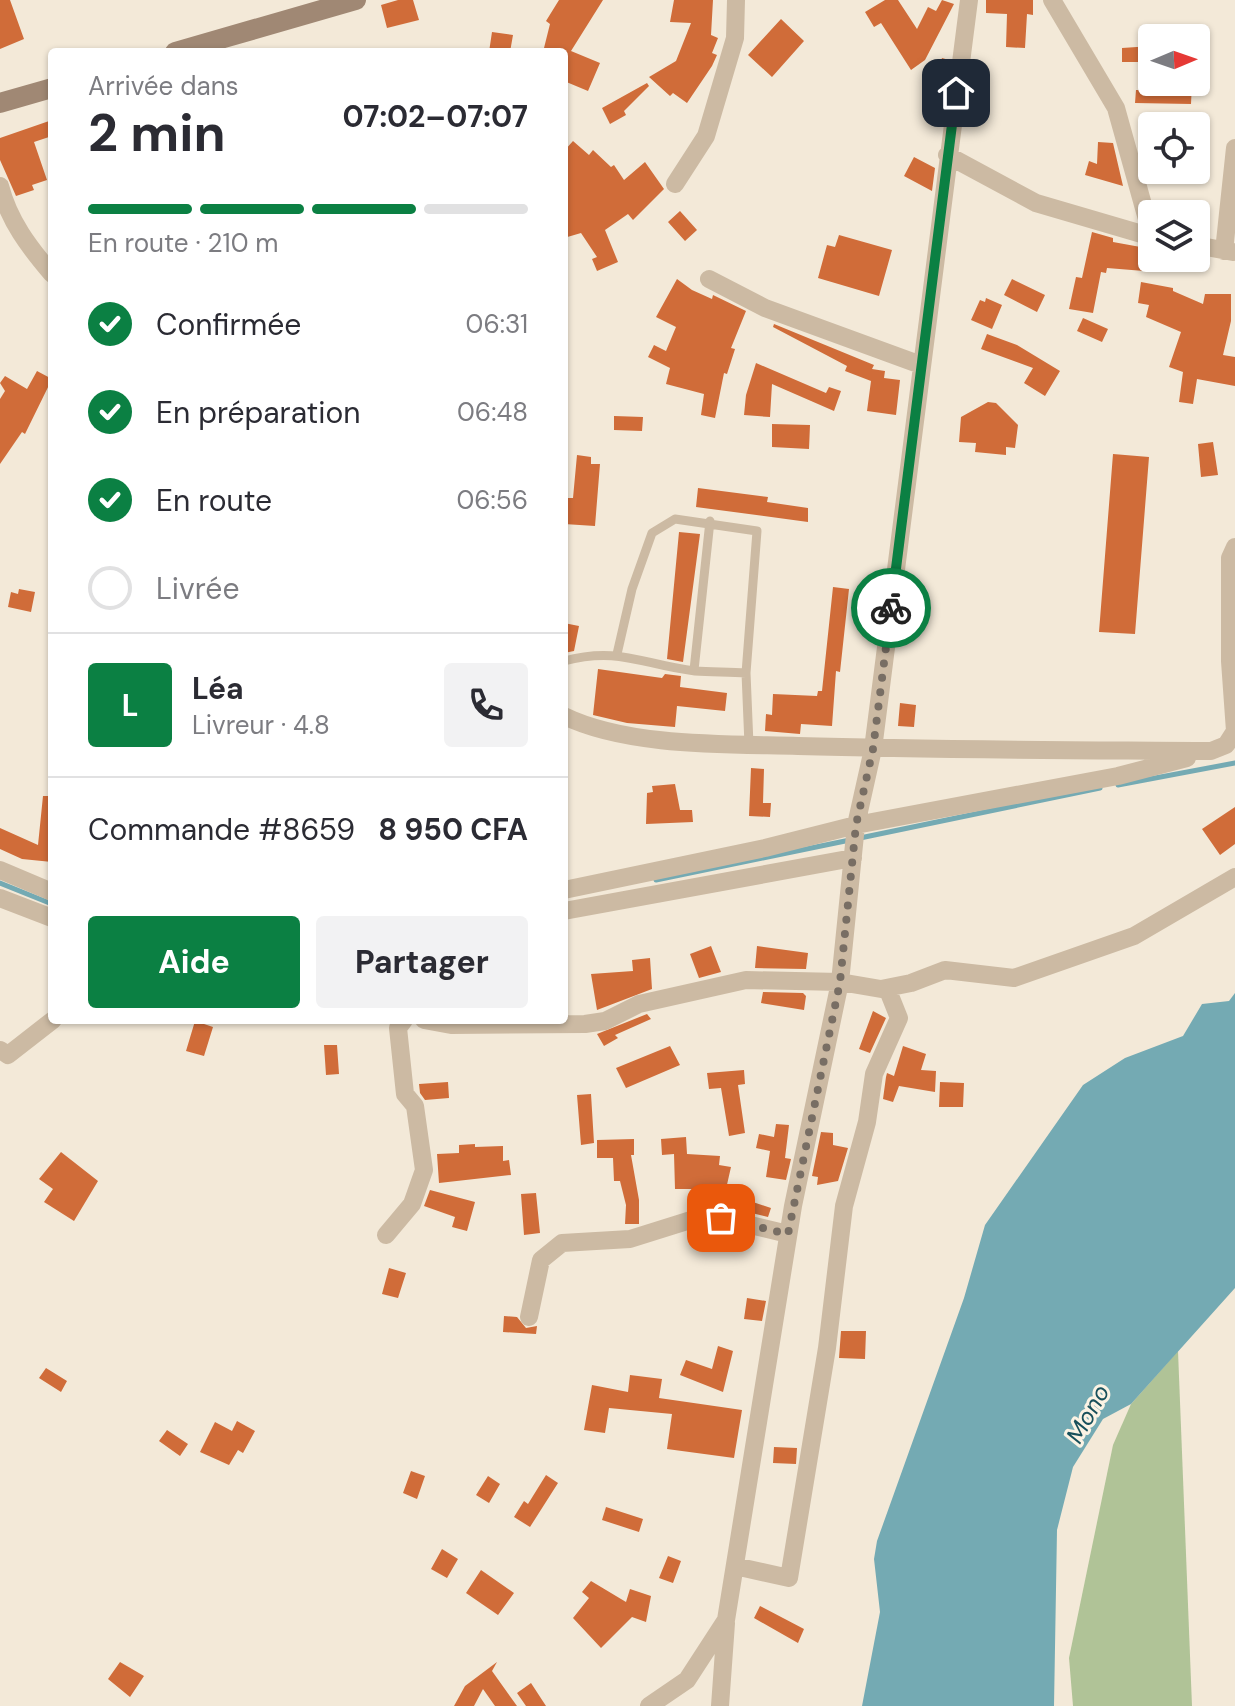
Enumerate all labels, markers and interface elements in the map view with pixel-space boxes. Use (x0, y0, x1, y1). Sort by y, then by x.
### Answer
north arrow (1138, 24, 1210, 96)
map controls (1138, 24, 1210, 272)
pin (922, 59, 990, 127)
text: Arrivée dans (88, 69, 239, 103)
icon: home (934, 71, 978, 115)
text: 07:02–07:07 (342, 97, 528, 136)
text: 2 min (88, 99, 226, 167)
button: locate (1138, 112, 1210, 184)
button: layers (1138, 200, 1210, 272)
text: En route · 210 m (88, 226, 279, 260)
icon: check (88, 302, 132, 346)
text: Confirmée (156, 305, 301, 344)
text: 06:31 (466, 307, 528, 341)
icon: check (88, 390, 132, 434)
text: En préparation (156, 393, 361, 432)
text: 06:48 (457, 395, 528, 429)
icon: check (88, 478, 132, 522)
text: En route (156, 481, 272, 520)
text: 06:56 (456, 483, 528, 517)
courier (851, 568, 931, 648)
text: Livrée (156, 569, 239, 608)
icon: bike (869, 586, 913, 630)
button: phone (444, 663, 528, 747)
text: Léa (192, 669, 244, 708)
text: L (122, 686, 138, 725)
text: Livreur · 4.8 (192, 708, 330, 742)
text: Commande #8659 (88, 810, 355, 849)
text: 8 950 CFA (378, 810, 528, 849)
button: Aide (88, 916, 300, 1008)
button: Partager (316, 916, 528, 1008)
pin (687, 1184, 755, 1252)
icon: bag (699, 1196, 743, 1240)
water label: Mono (1059, 1379, 1116, 1449)

